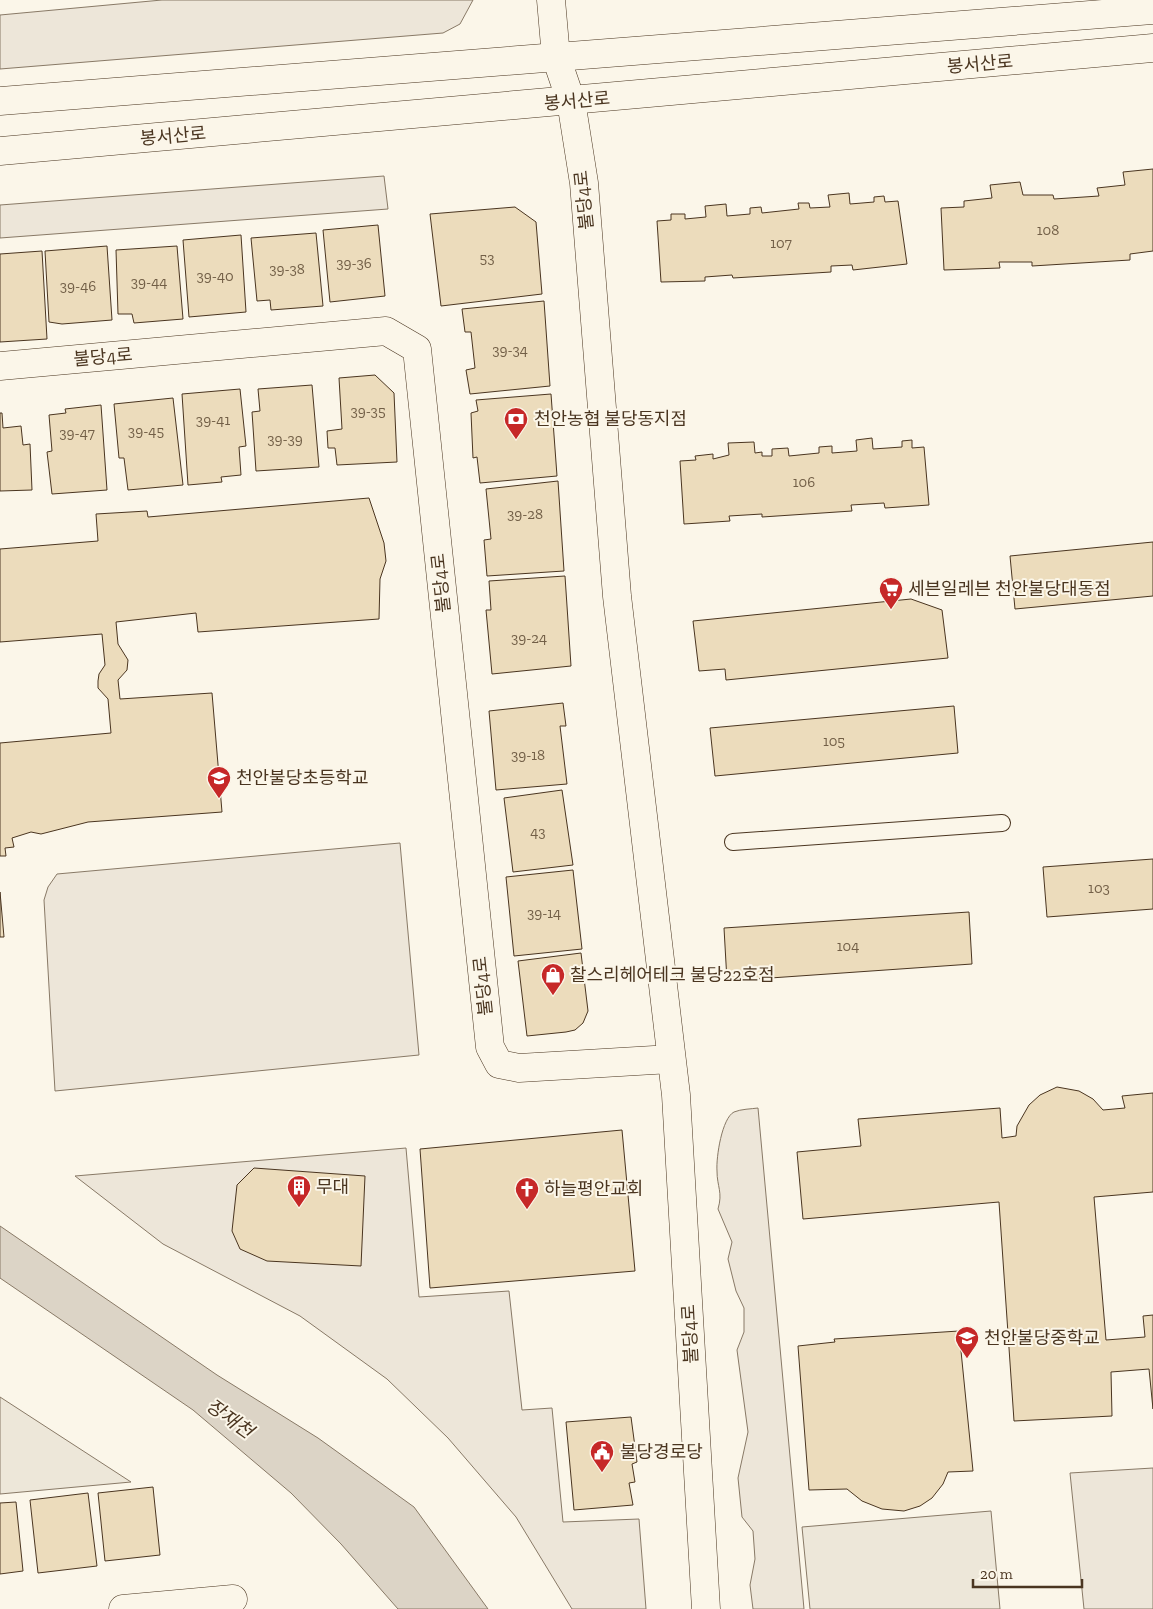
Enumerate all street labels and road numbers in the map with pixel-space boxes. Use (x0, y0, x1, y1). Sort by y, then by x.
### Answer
street label: 봉서산로 (946, 50, 1014, 78)
street label: 봉서산로 (543, 87, 611, 115)
street label: 봉서산로 (139, 122, 207, 150)
street label: 불당4로 (570, 169, 598, 231)
street label: 불당4로 (72, 343, 134, 371)
street label: 불당4로 (427, 552, 455, 614)
street label: 불당4로 (469, 955, 497, 1017)
street label: 불당4로 (677, 1304, 703, 1364)

